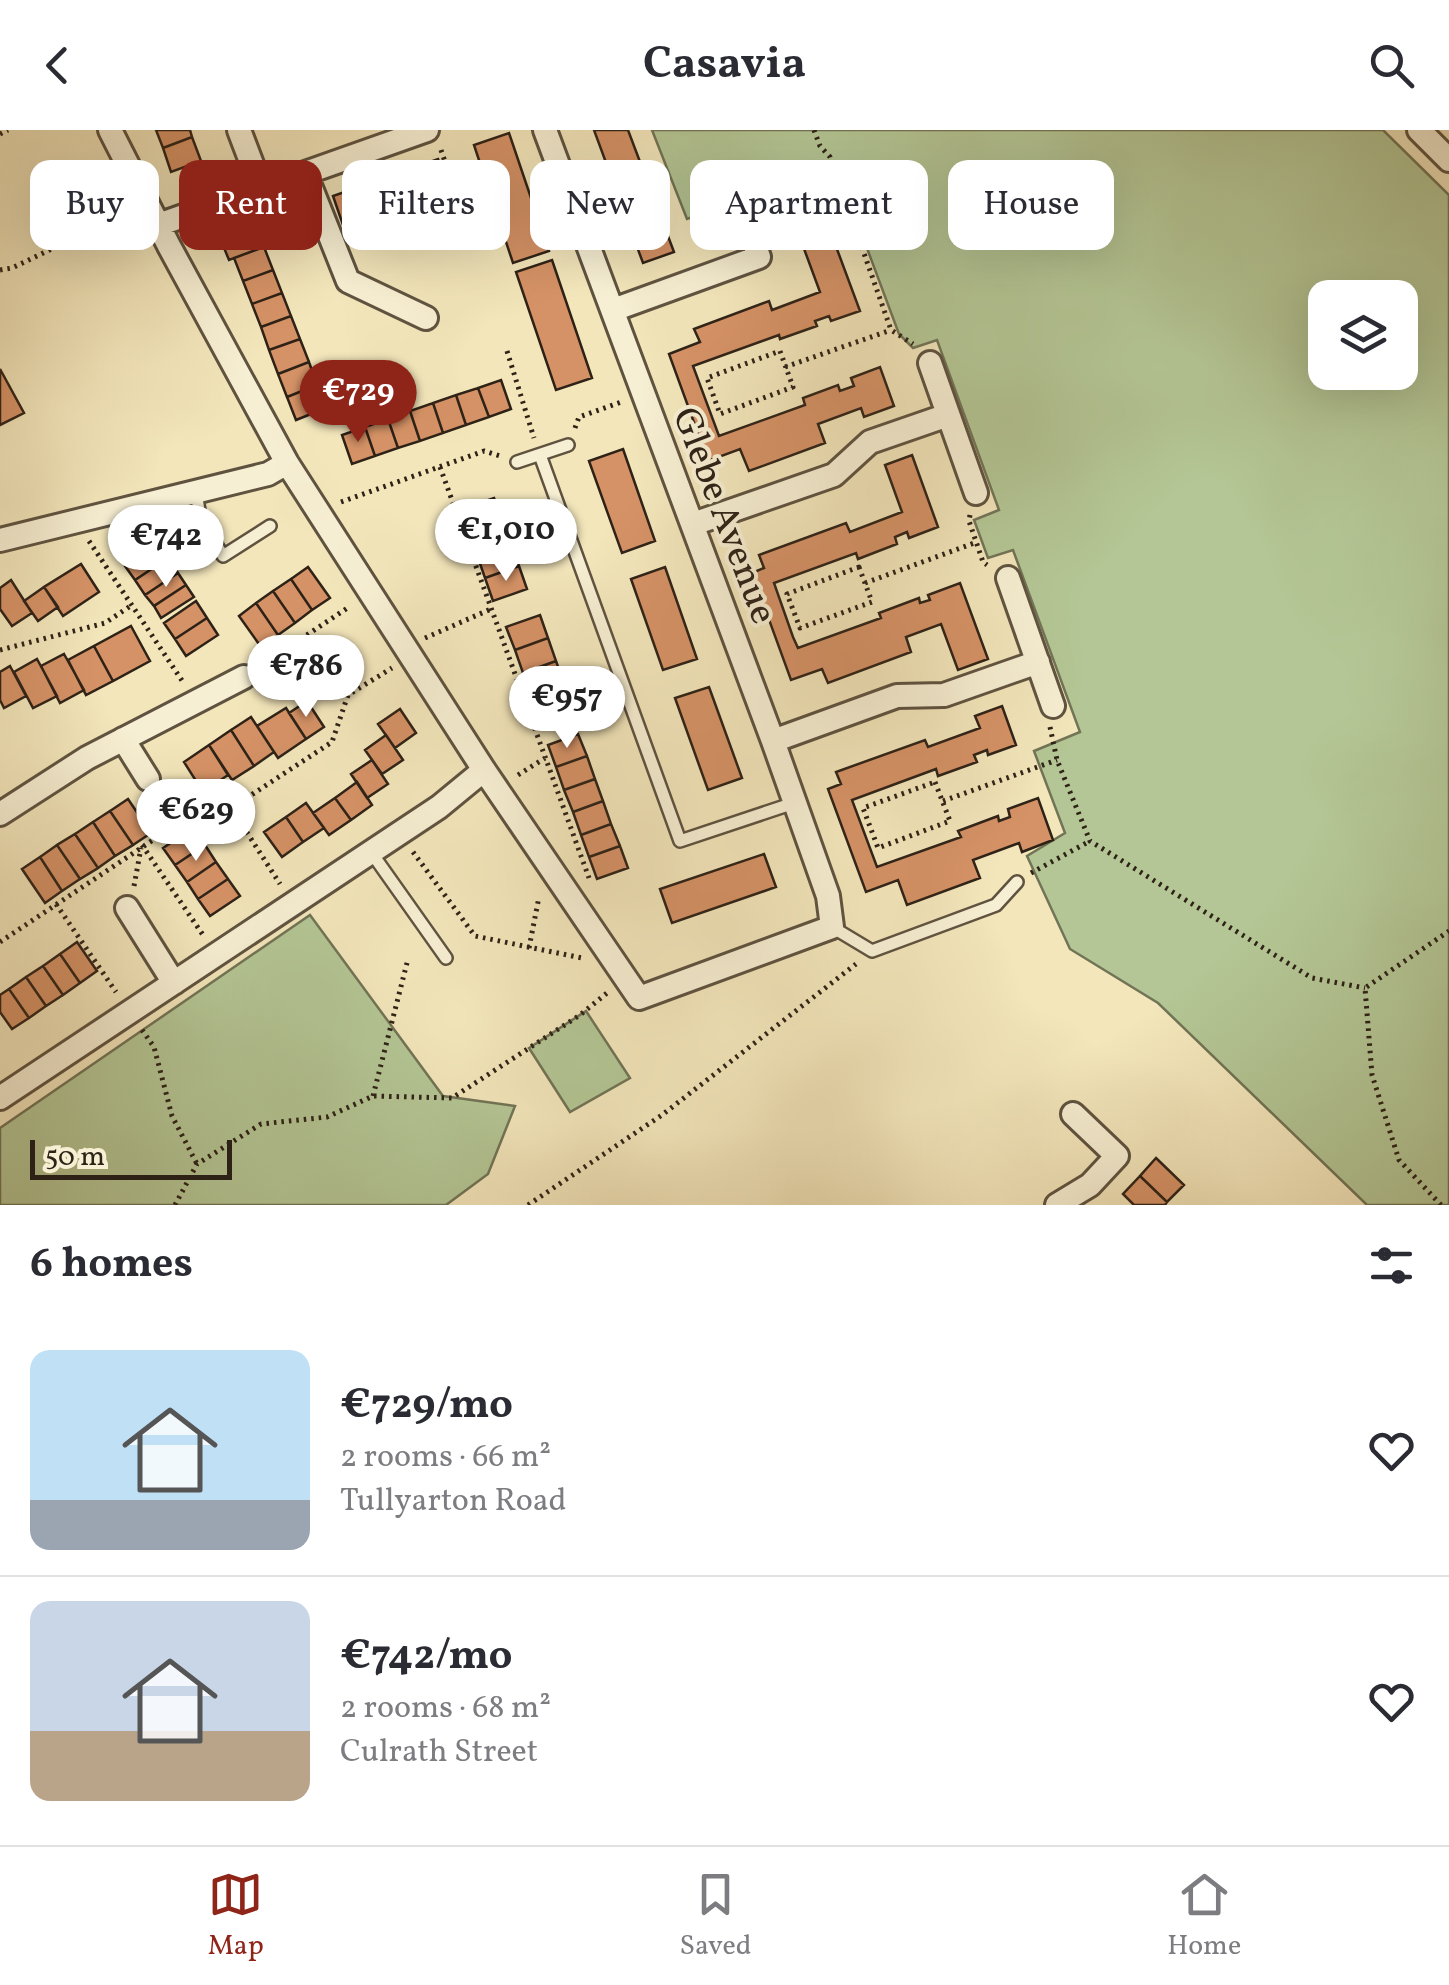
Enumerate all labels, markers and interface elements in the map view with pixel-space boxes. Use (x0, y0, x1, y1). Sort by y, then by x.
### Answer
text: Casavia (643, 34, 806, 97)
icon: back (30, 38, 85, 93)
icon: search (1364, 38, 1419, 93)
chip: Buy (30, 160, 159, 250)
chip: Rent (179, 160, 322, 250)
chip: Filters (342, 160, 510, 250)
chip: New (530, 160, 670, 250)
chip: Apartment (690, 160, 928, 250)
chip: House (948, 160, 1114, 250)
map controls (1308, 280, 1418, 390)
button: layers (1308, 280, 1418, 390)
pin: €729 (299, 360, 417, 445)
text: €729 (322, 370, 394, 414)
street label: Glebe Avenue (657, 400, 788, 632)
pin: €1,010 (425, 499, 587, 584)
pin: €742 (107, 505, 225, 590)
text: €1,010 (457, 509, 555, 553)
text: €742 (130, 515, 202, 559)
pin: €786 (247, 635, 365, 720)
text: €786 (269, 645, 343, 689)
pin: €957 (508, 666, 626, 751)
text: €957 (531, 676, 603, 720)
pin: €629 (137, 779, 255, 864)
text: €629 (158, 789, 234, 833)
scale bar (30, 1135, 232, 1180)
text: 50 m (45, 1138, 105, 1177)
text: 6 homes (30, 1236, 193, 1295)
icon: filters (1364, 1238, 1419, 1293)
text: €729/mo (340, 1377, 513, 1436)
icon: home (110, 1390, 230, 1510)
icon: heart (1364, 1423, 1419, 1478)
text: 2 rooms · 66 m² (340, 1436, 551, 1480)
text: Tullyarton Road (340, 1480, 567, 1524)
text: €742/mo (340, 1628, 513, 1687)
icon: home (110, 1641, 230, 1761)
icon: heart (1364, 1674, 1419, 1729)
text: 2 rooms · 68 m² (340, 1687, 551, 1731)
text: Culrath Street (340, 1731, 538, 1775)
tab: Map (208, 1867, 264, 1966)
tab: Saved (679, 1867, 752, 1966)
tab: Home (1167, 1867, 1241, 1966)

